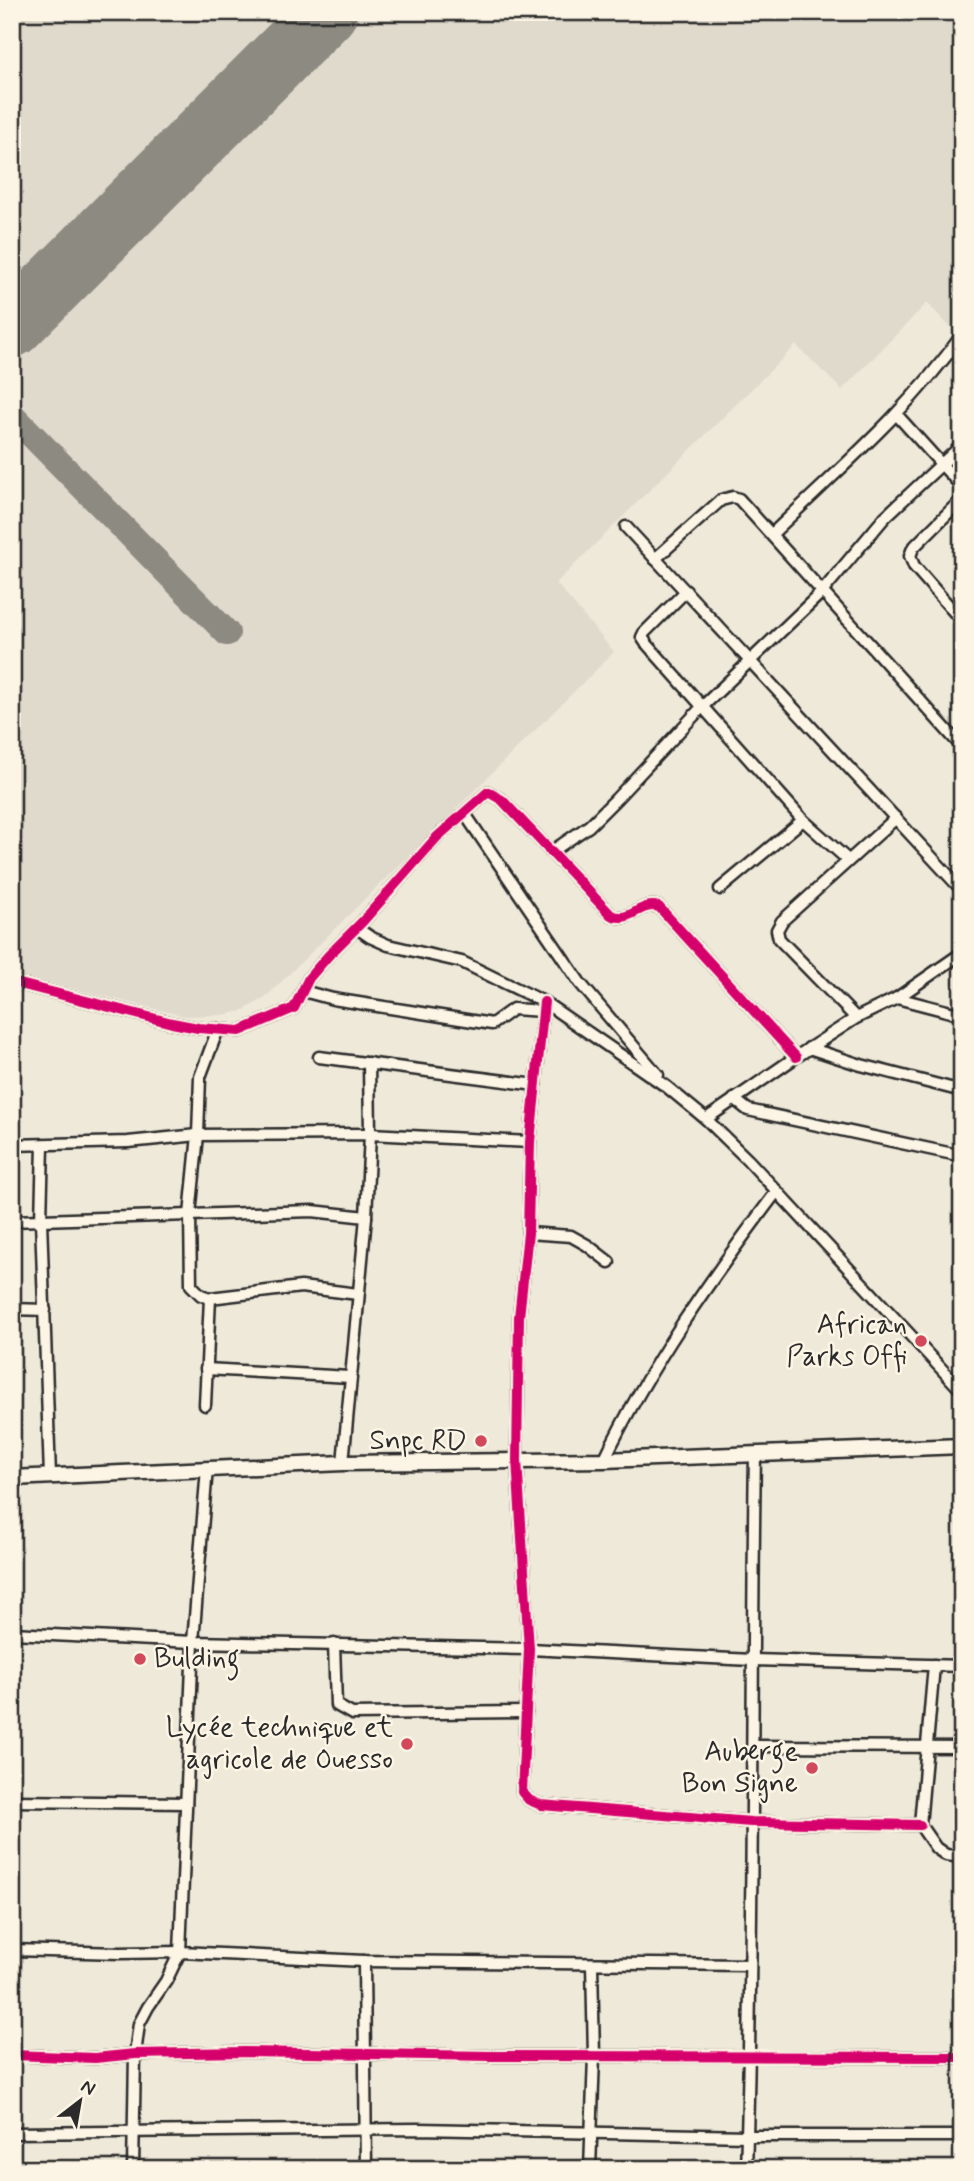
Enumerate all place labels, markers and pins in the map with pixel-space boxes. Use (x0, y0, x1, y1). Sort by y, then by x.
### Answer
place label: African Parks Offi (786, 1307, 907, 1376)
marker: African Parks Offi (913, 1333, 929, 1349)
place label: Snpc RD (370, 1423, 467, 1460)
marker: Snpc RD (473, 1433, 489, 1449)
place label: Bulding (154, 1641, 240, 1681)
marker: Bulding (132, 1651, 148, 1667)
place label: Lycée technique et agricole de Ouesso (166, 1710, 394, 1779)
place label: Auberge Bon Signe (682, 1734, 798, 1803)
marker: Lycée technique et agricole de Ouesso (399, 1736, 415, 1752)
marker: Auberge Bon Signe (804, 1760, 820, 1776)

